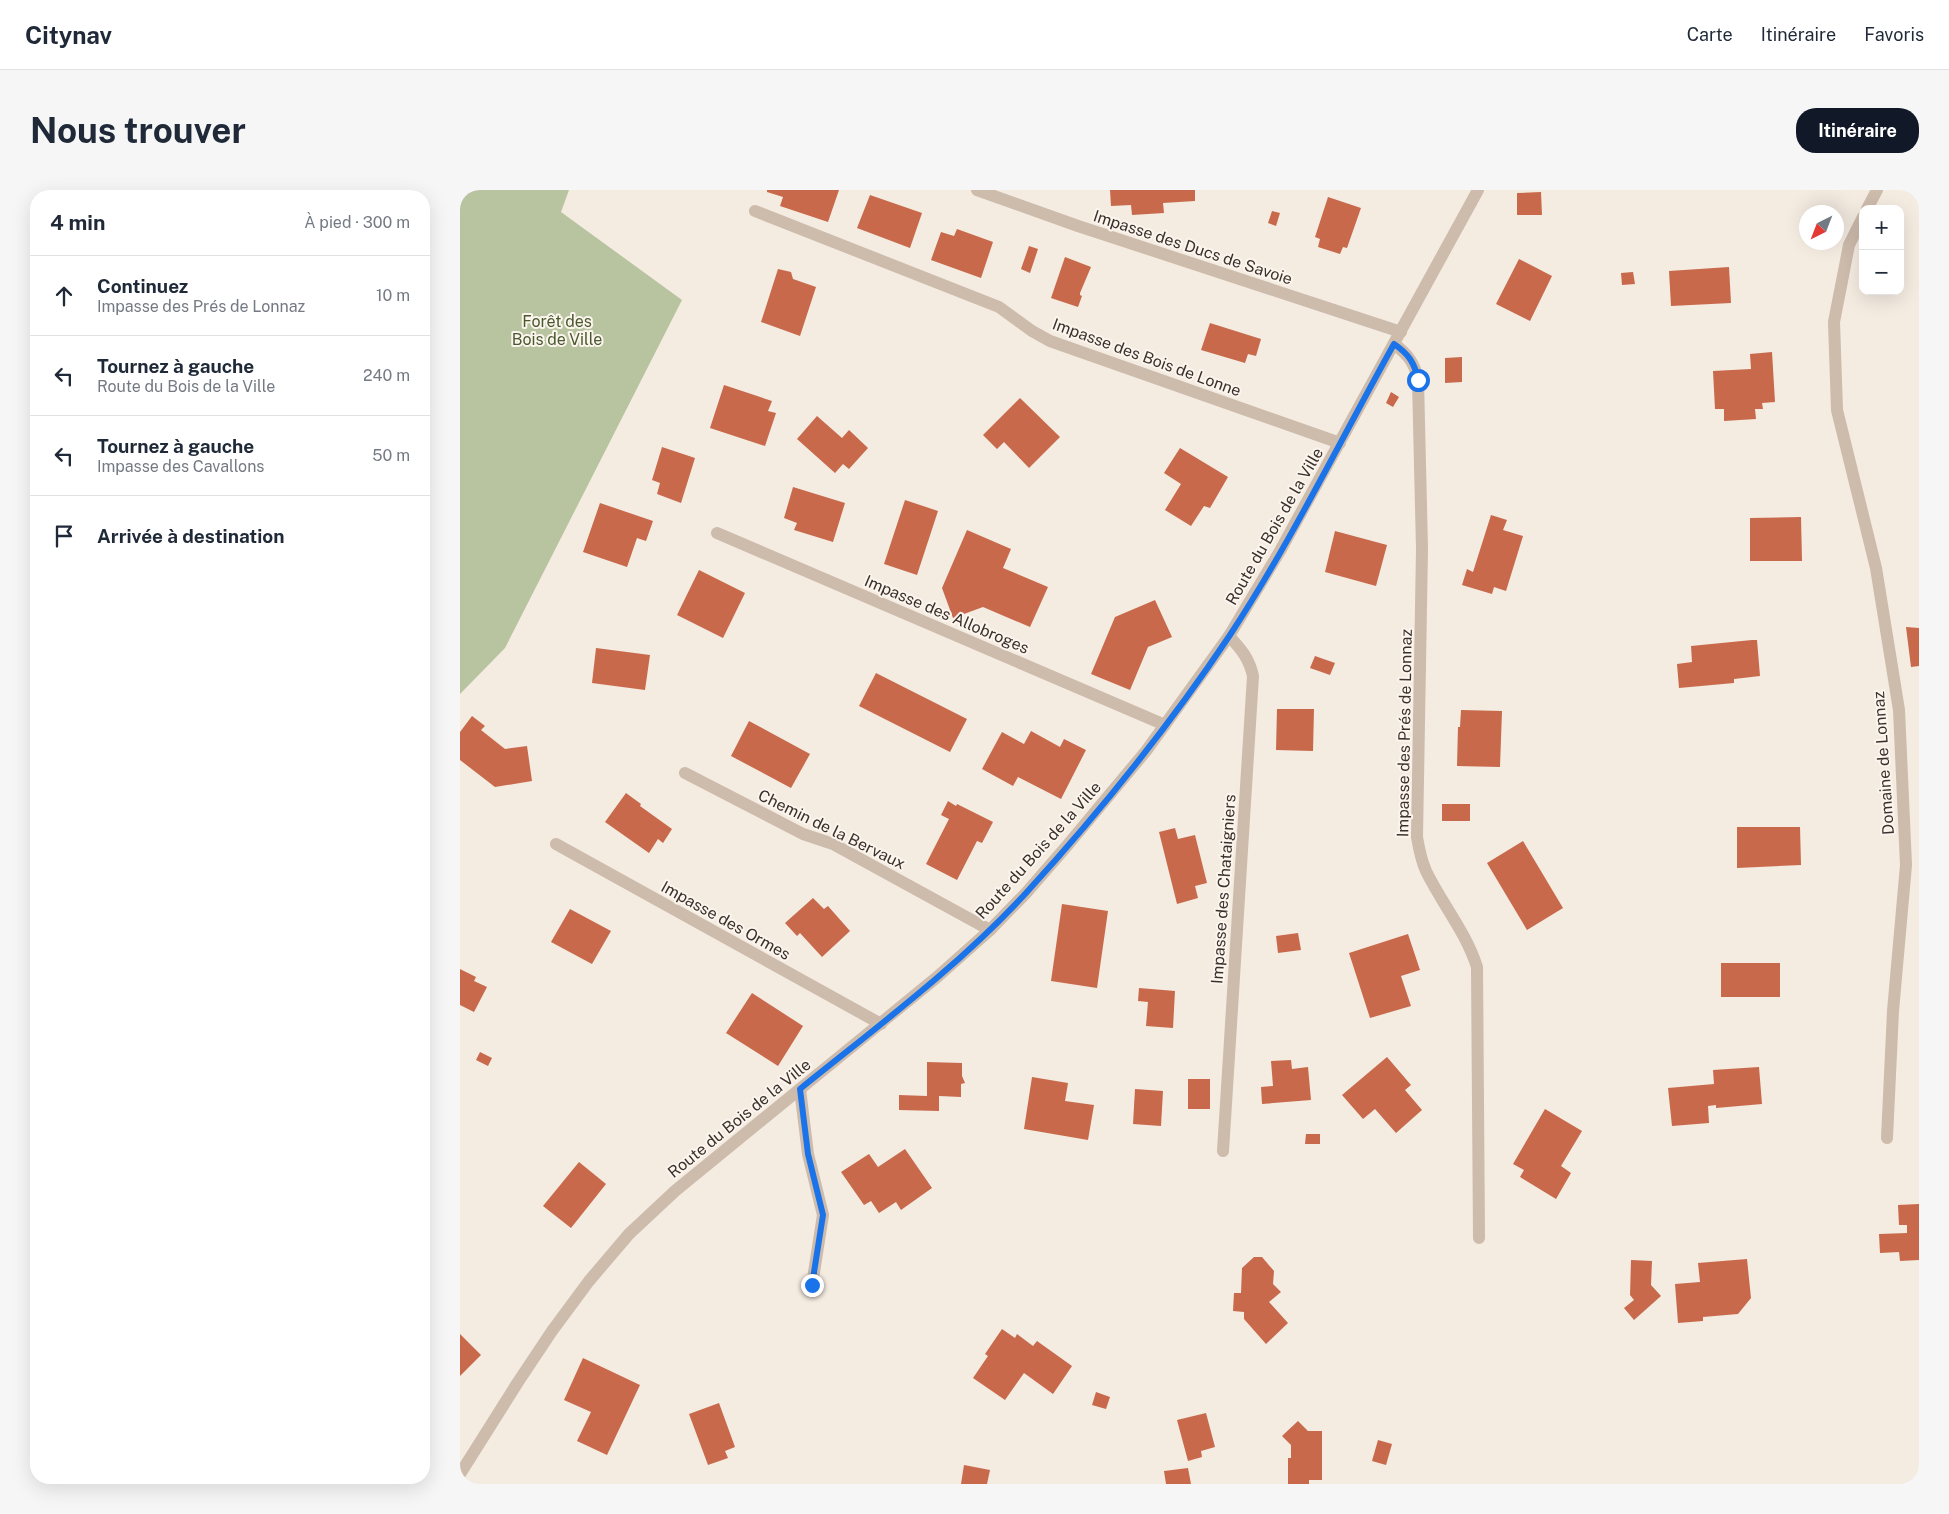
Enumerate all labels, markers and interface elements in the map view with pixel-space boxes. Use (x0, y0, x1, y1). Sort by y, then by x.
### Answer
text: Citynav (25, 21, 112, 49)
text: Carte (1687, 24, 1733, 45)
text: Itinéraire (1761, 24, 1836, 45)
text: Favoris (1864, 24, 1924, 45)
button: Itinéraire (1796, 108, 1919, 153)
text: Nous trouver (30, 110, 246, 151)
north arrow (1799, 205, 1844, 250)
map controls (1859, 205, 1904, 295)
button: + (1859, 205, 1904, 250)
street label: Impasse des Ducs de Savoie (1091, 206, 1295, 289)
text: 4 min (50, 210, 105, 235)
text: À pied · 300 m (304, 213, 410, 232)
button: − (1859, 250, 1904, 295)
text: Continuez (97, 275, 188, 297)
icon: ahead (50, 282, 78, 310)
text: 10 m (376, 286, 410, 305)
text: Impasse des Prés de Lonnaz (97, 297, 305, 316)
park label: Forêt des Bois de Ville (512, 312, 602, 349)
street label: Impasse des Bois de Lonne (1050, 314, 1244, 400)
text: Tournez à gauche (97, 355, 254, 377)
icon: left (50, 362, 78, 390)
text: 240 m (363, 366, 410, 385)
route start (1407, 369, 1430, 392)
text: Route du Bois de la Ville (97, 377, 275, 396)
text: Tournez à gauche (97, 435, 254, 457)
icon: left (50, 442, 78, 470)
street label: Route du Bois de la Ville (1222, 444, 1327, 608)
text: 50 m (372, 446, 410, 465)
text: Impasse des Cavallons (97, 457, 264, 476)
icon: arrive (50, 522, 78, 550)
text: Arrivée à destination (97, 525, 285, 547)
street label: Impasse des Allobroges (862, 571, 1032, 658)
street label: Impasse des Prés de Lonnaz (1393, 628, 1416, 837)
street label: Domaine de Lonnaz (1869, 690, 1898, 835)
street label: Route du Bois de la Ville (972, 778, 1105, 923)
street label: Chemin de la Bervaux (755, 786, 908, 873)
street label: Impasse des Chataigniers (1207, 794, 1240, 984)
street label: Impasse des Ormes (658, 877, 794, 964)
street label: Route du Bois de la Ville (664, 1055, 815, 1182)
route end (801, 1274, 824, 1297)

